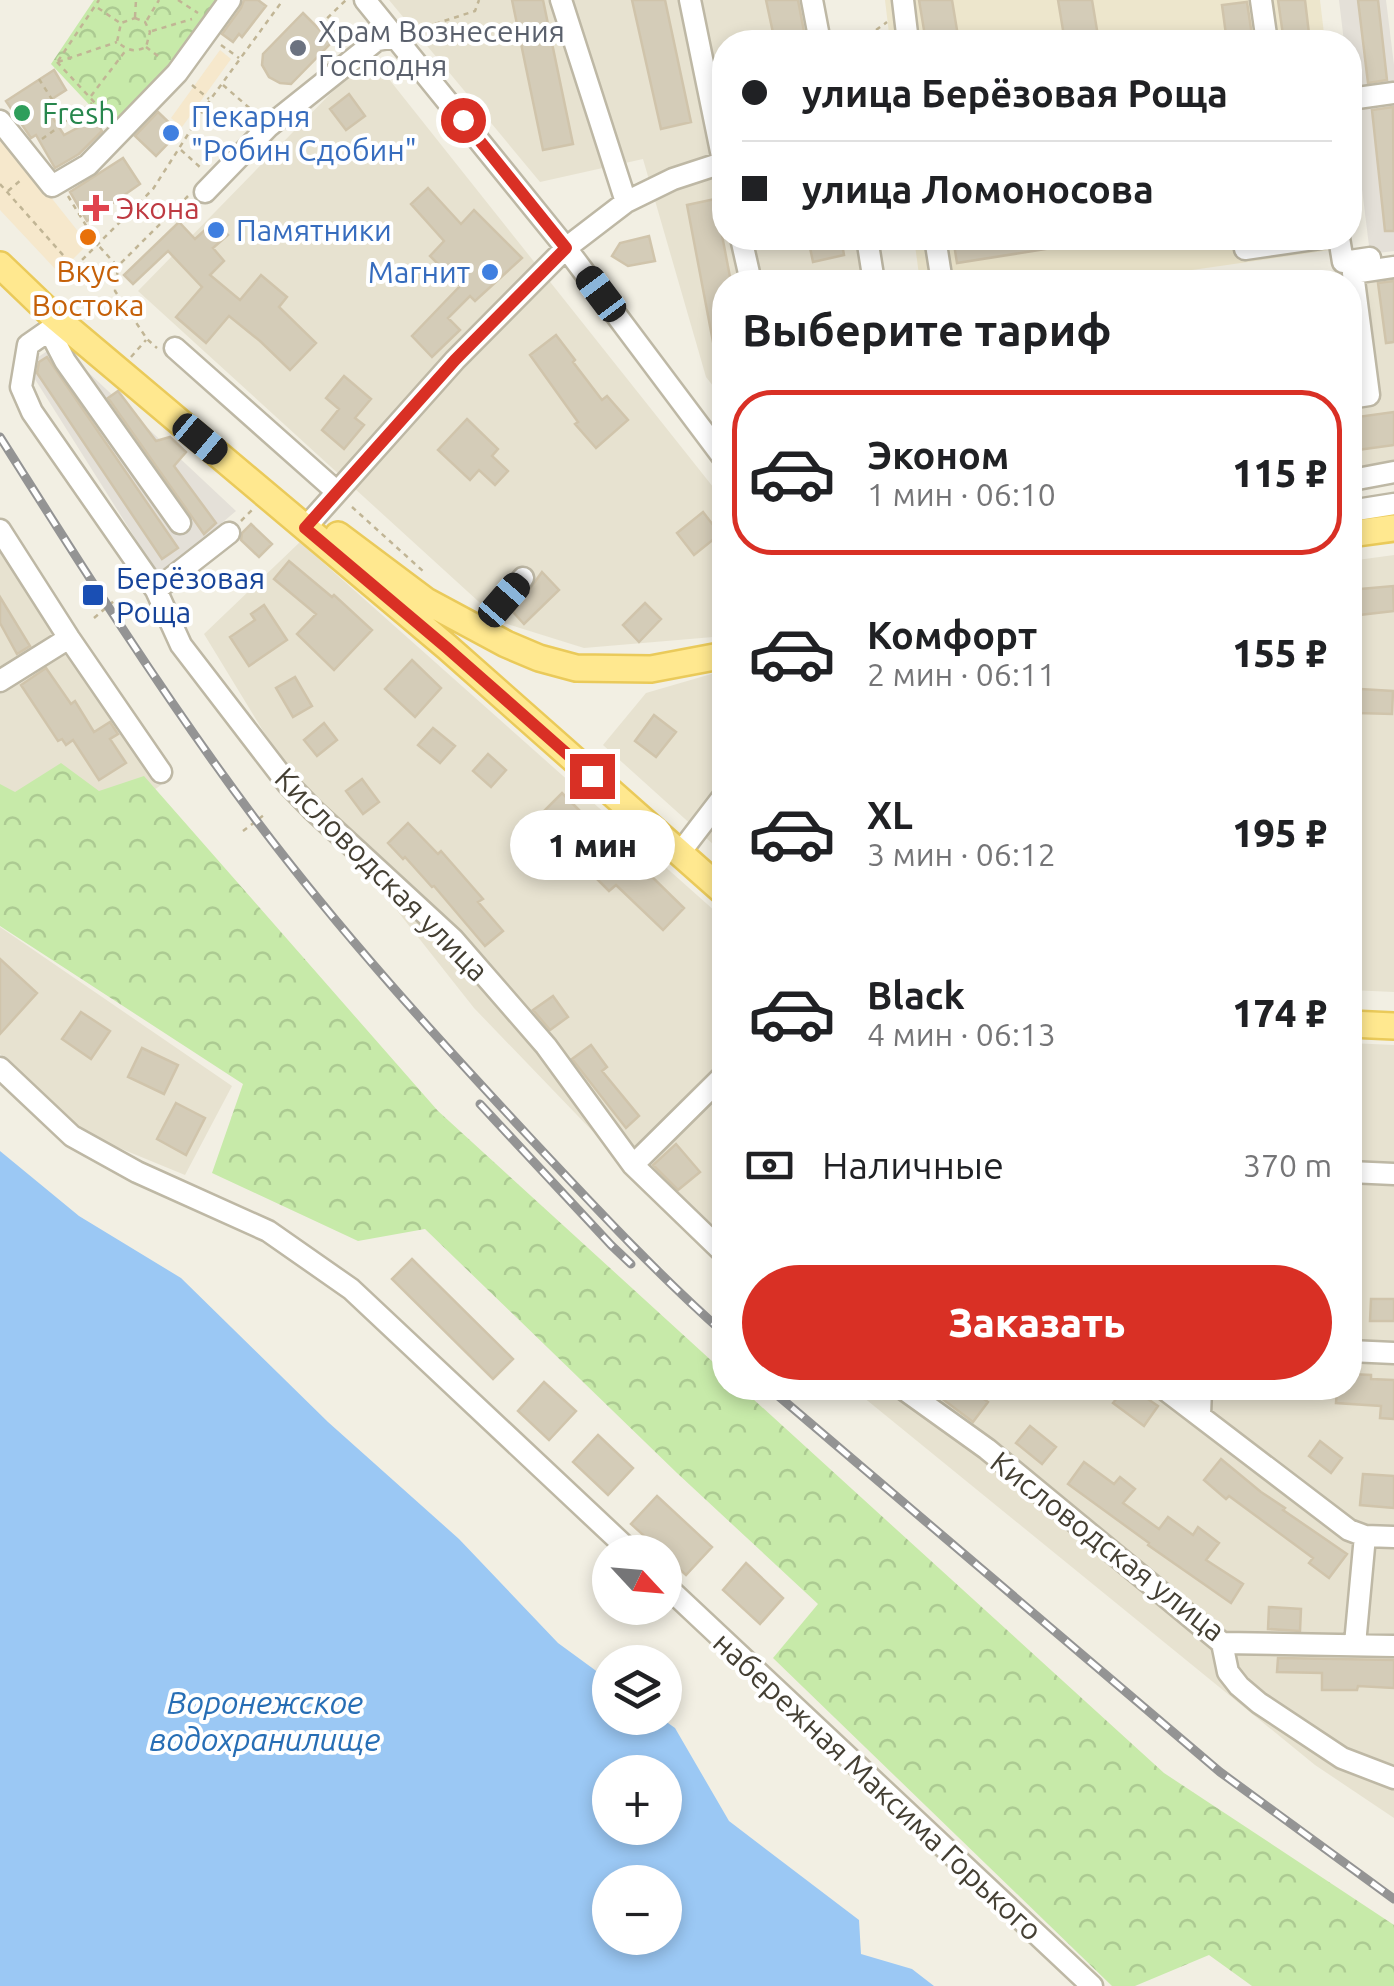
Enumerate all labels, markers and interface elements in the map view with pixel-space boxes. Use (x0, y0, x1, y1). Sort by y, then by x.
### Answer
place label: Храм Вознесения Господня (318, 14, 565, 82)
marker: Храм Вознесения Господня (287, 37, 309, 59)
text: улица Берёзовая Роща (802, 72, 1228, 114)
place label: Fresh (42, 96, 115, 130)
route start (441, 98, 486, 143)
place label: Пекарня "Робин Сдобин" (191, 99, 417, 167)
marker: Fresh (11, 102, 33, 124)
marker: Пекарня "Робин Сдобин" (160, 122, 182, 144)
text: улица Ломоносова (802, 168, 1154, 210)
place label: Экона (116, 191, 200, 225)
marker: Экона (85, 197, 107, 219)
place label: Памятники (236, 213, 392, 247)
marker: Памятники (205, 219, 227, 241)
marker: Вкус Востока (77, 226, 99, 248)
place label: Вкус Востока (32, 254, 144, 322)
place label: Магнит (368, 255, 470, 289)
marker: Магнит (479, 261, 501, 283)
car (571, 261, 631, 327)
text: Выберите тариф (742, 304, 1112, 355)
car (167, 408, 233, 470)
icon: car (747, 428, 837, 518)
text: Эконом (867, 434, 1009, 476)
text: 115 ₽ (1232, 452, 1327, 494)
text: 1 мин · 06:10 (867, 476, 1056, 512)
place label: Берёзовая Роща (116, 561, 265, 629)
car (473, 568, 535, 632)
marker: Берёзовая Роща (80, 582, 106, 608)
icon: car (747, 608, 837, 698)
text: Комфорт (867, 614, 1037, 656)
text: 155 ₽ (1232, 632, 1327, 674)
text: 2 мин · 06:11 (867, 656, 1056, 692)
route end (570, 754, 615, 799)
street label: Кисловодская улица (268, 760, 496, 988)
icon: car (747, 788, 837, 878)
text: XL (867, 794, 913, 836)
callout: 1 мин (510, 811, 674, 881)
text: 195 ₽ (1232, 812, 1327, 854)
text: 1 мин (548, 827, 637, 863)
text: 3 мин · 06:12 (867, 836, 1056, 872)
icon: car (747, 968, 837, 1058)
text: Black (867, 974, 965, 1016)
text: 174 ₽ (1232, 992, 1327, 1034)
text: 4 мин · 06:13 (867, 1016, 1056, 1052)
icon: cash (742, 1138, 797, 1193)
text: Наличные (822, 1144, 1004, 1186)
text: 370 m (1243, 1147, 1332, 1183)
button: Заказать (742, 1265, 1332, 1380)
street label: Кисловодская улица (984, 1444, 1232, 1648)
north arrow (592, 1535, 682, 1625)
map controls (592, 1535, 682, 1955)
street label: набережная Максима Горького (707, 1625, 1049, 1947)
button: layers (592, 1645, 682, 1735)
water label: Воронежское водохранилище (150, 1684, 380, 1757)
button: + (592, 1755, 682, 1845)
button: − (592, 1865, 682, 1955)

